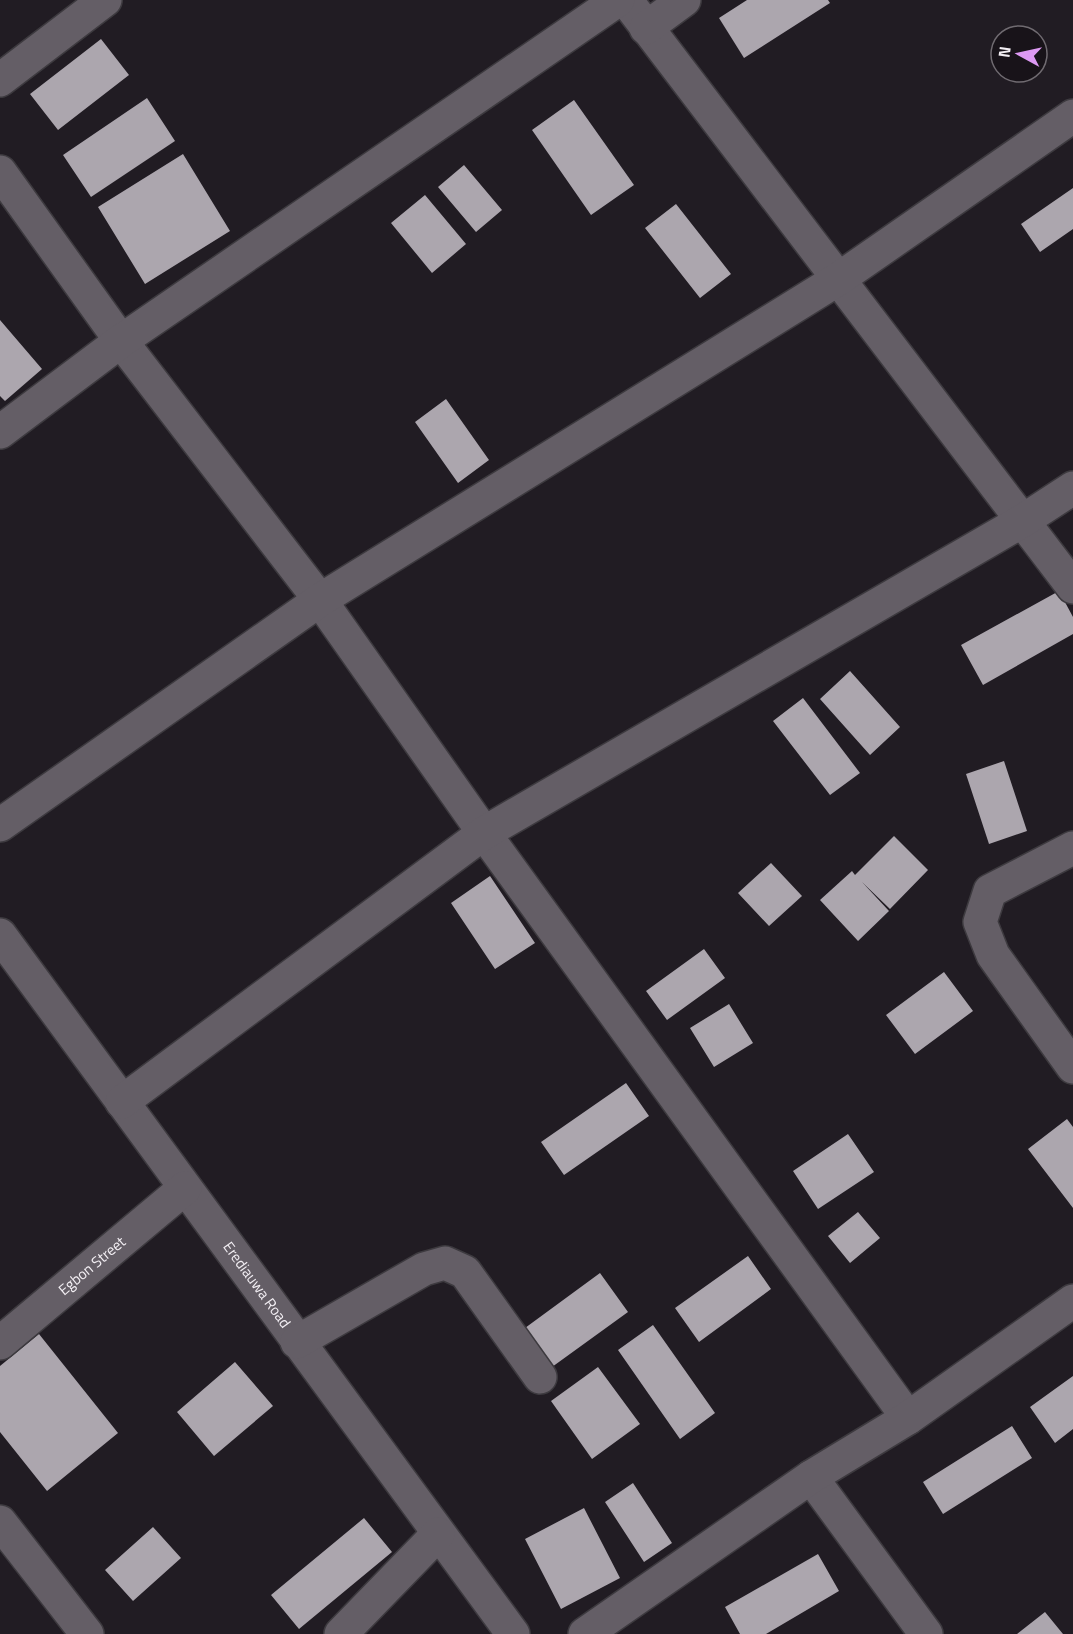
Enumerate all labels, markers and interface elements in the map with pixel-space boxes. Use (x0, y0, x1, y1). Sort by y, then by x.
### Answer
north arrow (989, 24, 1049, 84)
text: N (991, 45, 1017, 59)
street label: Egbon Street (53, 1230, 131, 1301)
street label: Erediauwa Road (218, 1237, 297, 1333)

